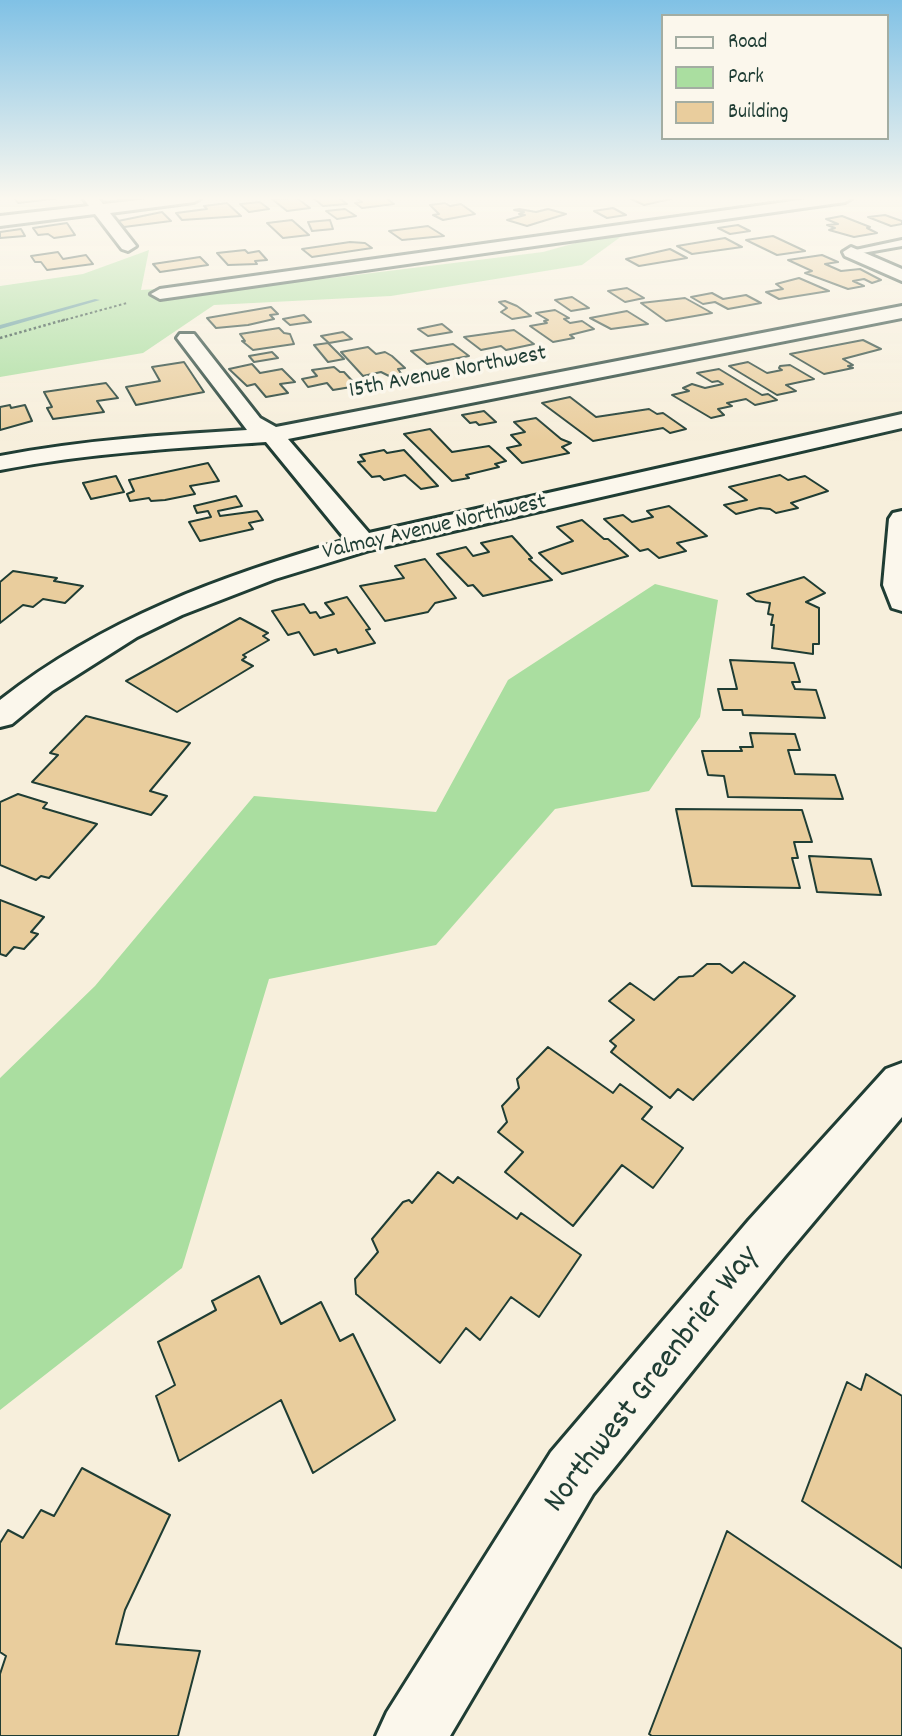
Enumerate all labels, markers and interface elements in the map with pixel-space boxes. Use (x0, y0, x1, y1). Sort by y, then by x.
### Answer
legend (660, 14, 888, 140)
text: Road (728, 28, 767, 58)
text: Park (728, 63, 764, 93)
text: Building (728, 98, 788, 128)
street label: 15th Avenue Northwest (347, 341, 549, 407)
street label: Valmay Avenue Northwest (320, 490, 550, 568)
street label: Northwest Greenbrier Way (537, 1240, 771, 1522)

